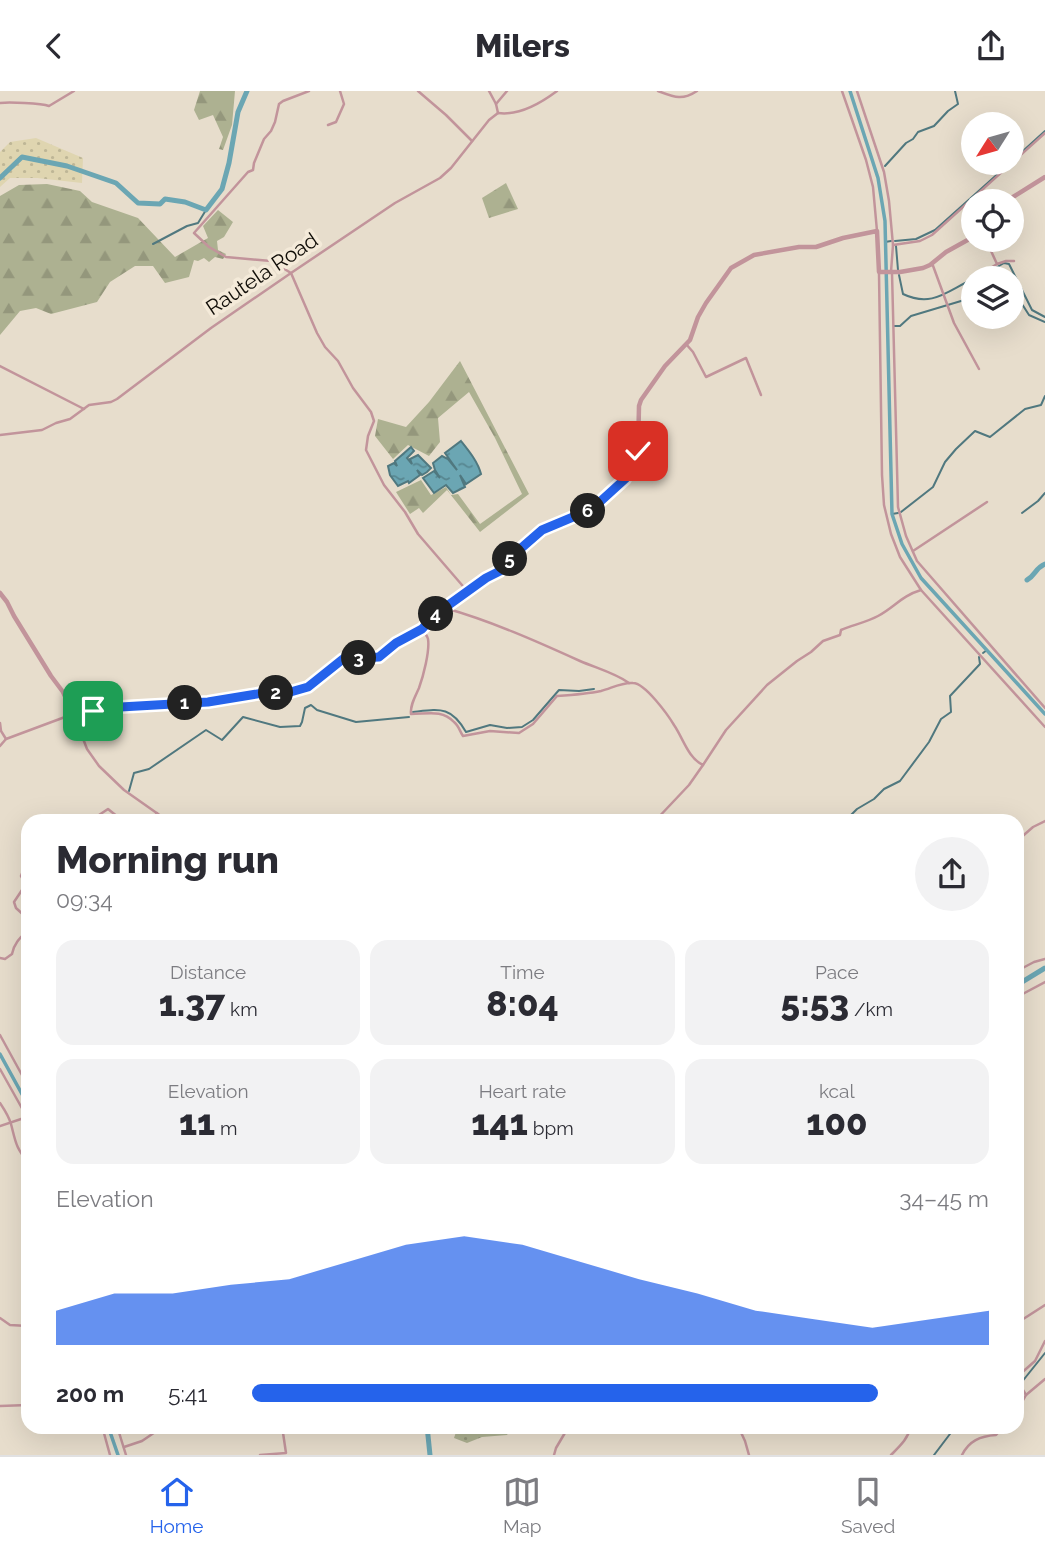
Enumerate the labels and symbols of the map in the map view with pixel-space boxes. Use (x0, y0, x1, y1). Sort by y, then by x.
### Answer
north arrow (961, 112, 1024, 175)
street label: Rautela Road (201, 227, 322, 320)
pin (608, 421, 668, 481)
pin: 6 (570, 493, 606, 529)
pin: 5 (492, 541, 528, 577)
pin: 4 (418, 596, 453, 631)
pin: 3 (342, 641, 376, 675)
pin: 2 (258, 675, 294, 711)
pin (63, 681, 123, 741)
pin: 1 (168, 685, 202, 721)

